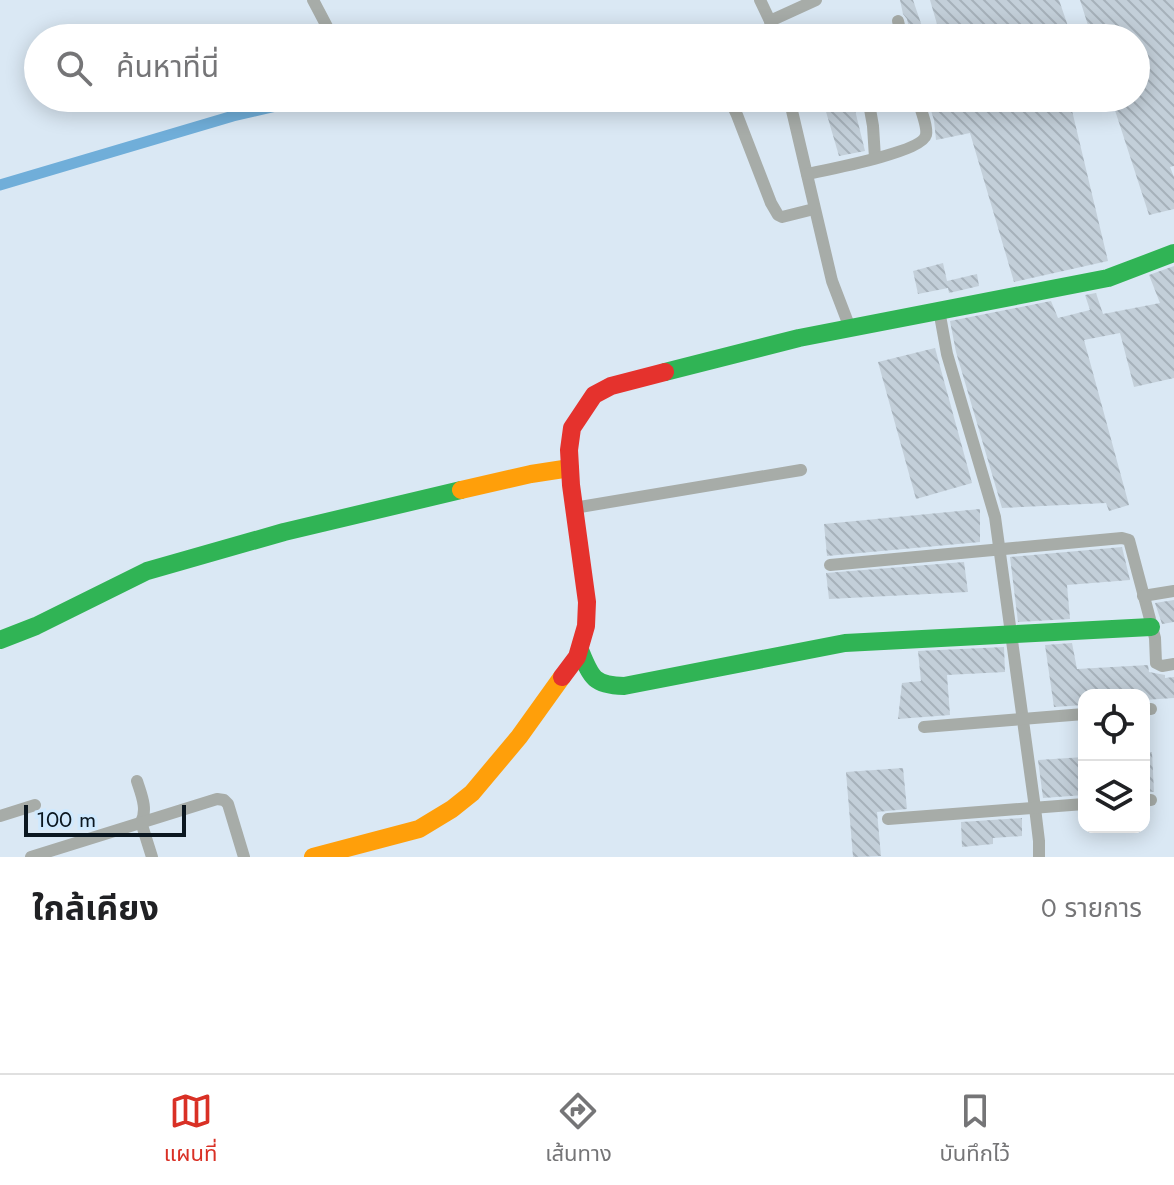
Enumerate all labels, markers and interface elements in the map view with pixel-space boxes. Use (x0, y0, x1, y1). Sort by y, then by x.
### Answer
search box (24, 24, 1150, 112)
text: ค้นหาที่นี่ (116, 45, 219, 88)
icon: search (52, 46, 96, 90)
map controls (1078, 689, 1150, 833)
button: locate (1078, 689, 1150, 761)
button: layers (1078, 761, 1150, 833)
scale bar (24, 801, 186, 837)
text: 100 m (36, 803, 96, 835)
text: ใกล้เคียง (32, 884, 159, 933)
text: 0 รายการ (1041, 889, 1142, 927)
tab: แผนที่ (164, 1089, 218, 1171)
tab: เส้นทาง (545, 1089, 612, 1171)
tab: บันทึกไว้ (939, 1089, 1010, 1171)

